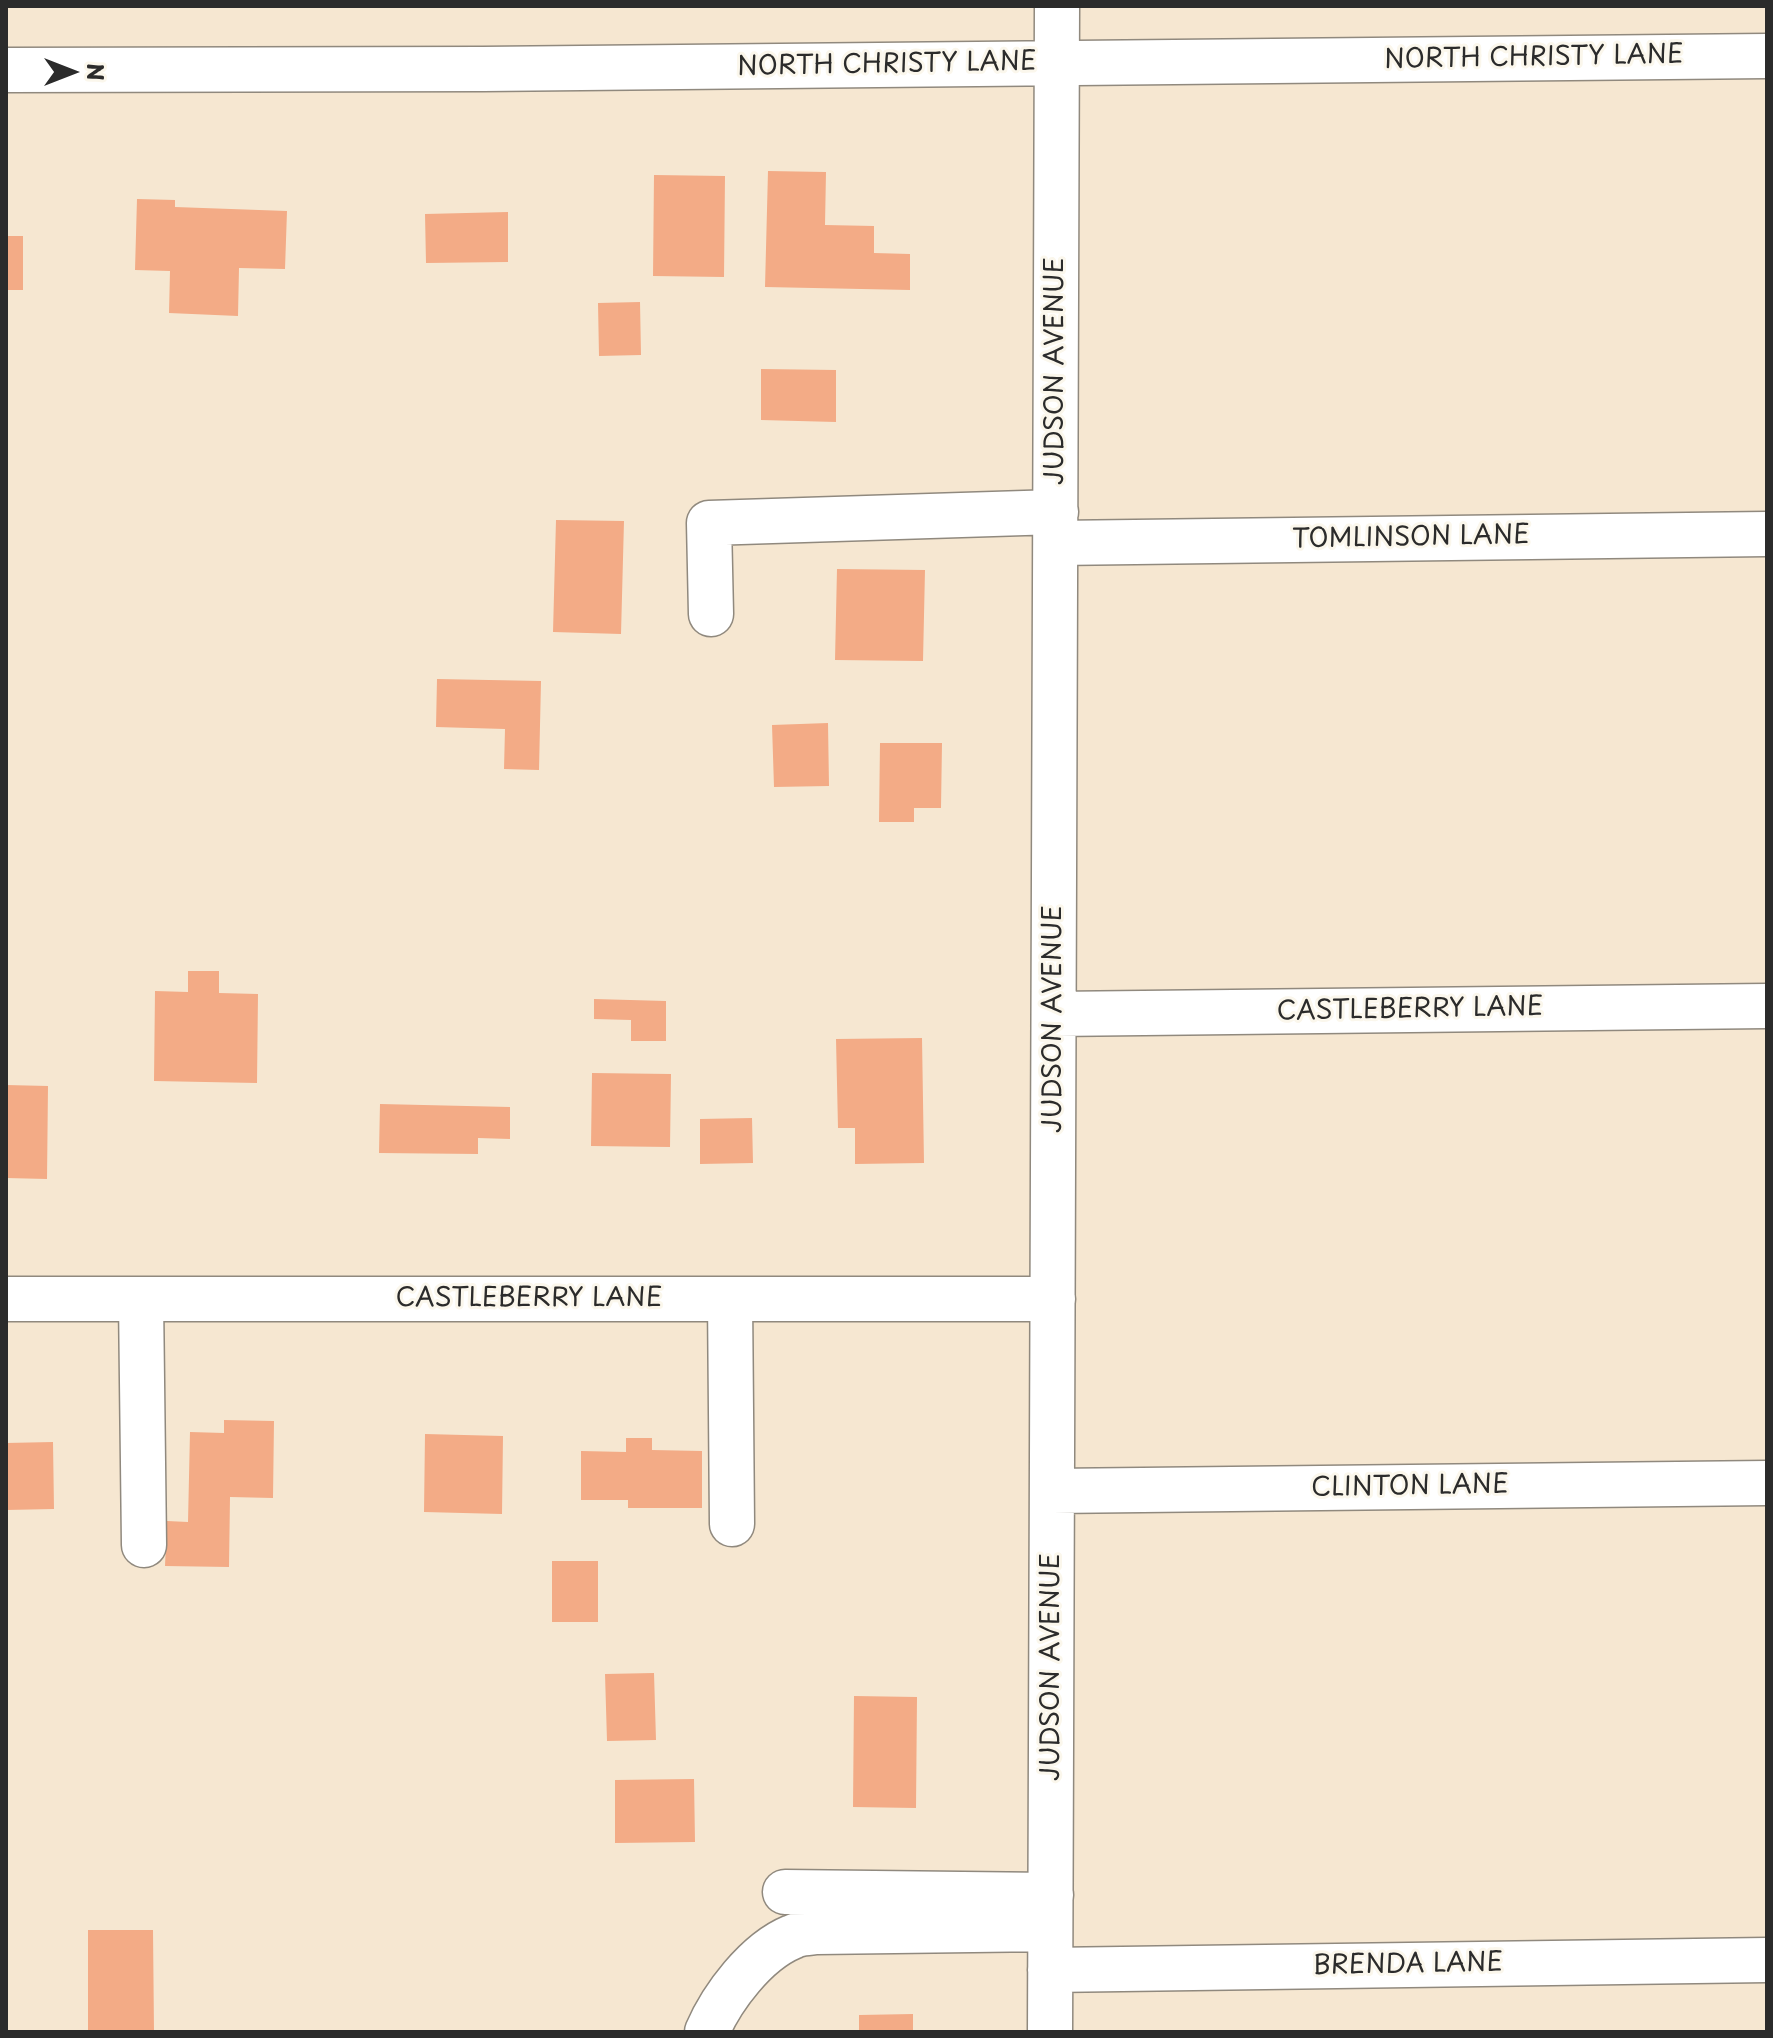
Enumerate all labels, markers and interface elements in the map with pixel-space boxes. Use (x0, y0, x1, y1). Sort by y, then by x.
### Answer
north arrow (32, 32, 112, 112)
street label: NORTH CHRISTY LANE (1384, 40, 1684, 76)
street label: NORTH CHRISTY LANE (737, 47, 1037, 83)
text: N (80, 63, 113, 81)
street label: JUDSON AVENUE (1040, 257, 1072, 485)
street label: TOMLINSON LANE (1292, 520, 1530, 556)
street label: JUDSON AVENUE (1038, 905, 1070, 1133)
street label: CASTLEBERRY LANE (1276, 992, 1544, 1028)
street label: CASTLEBERRY LANE (396, 1283, 662, 1315)
street label: CLINTON LANE (1311, 1470, 1509, 1504)
street label: JUDSON AVENUE (1036, 1553, 1068, 1781)
street label: BRENDA LANE (1313, 1948, 1503, 1982)

